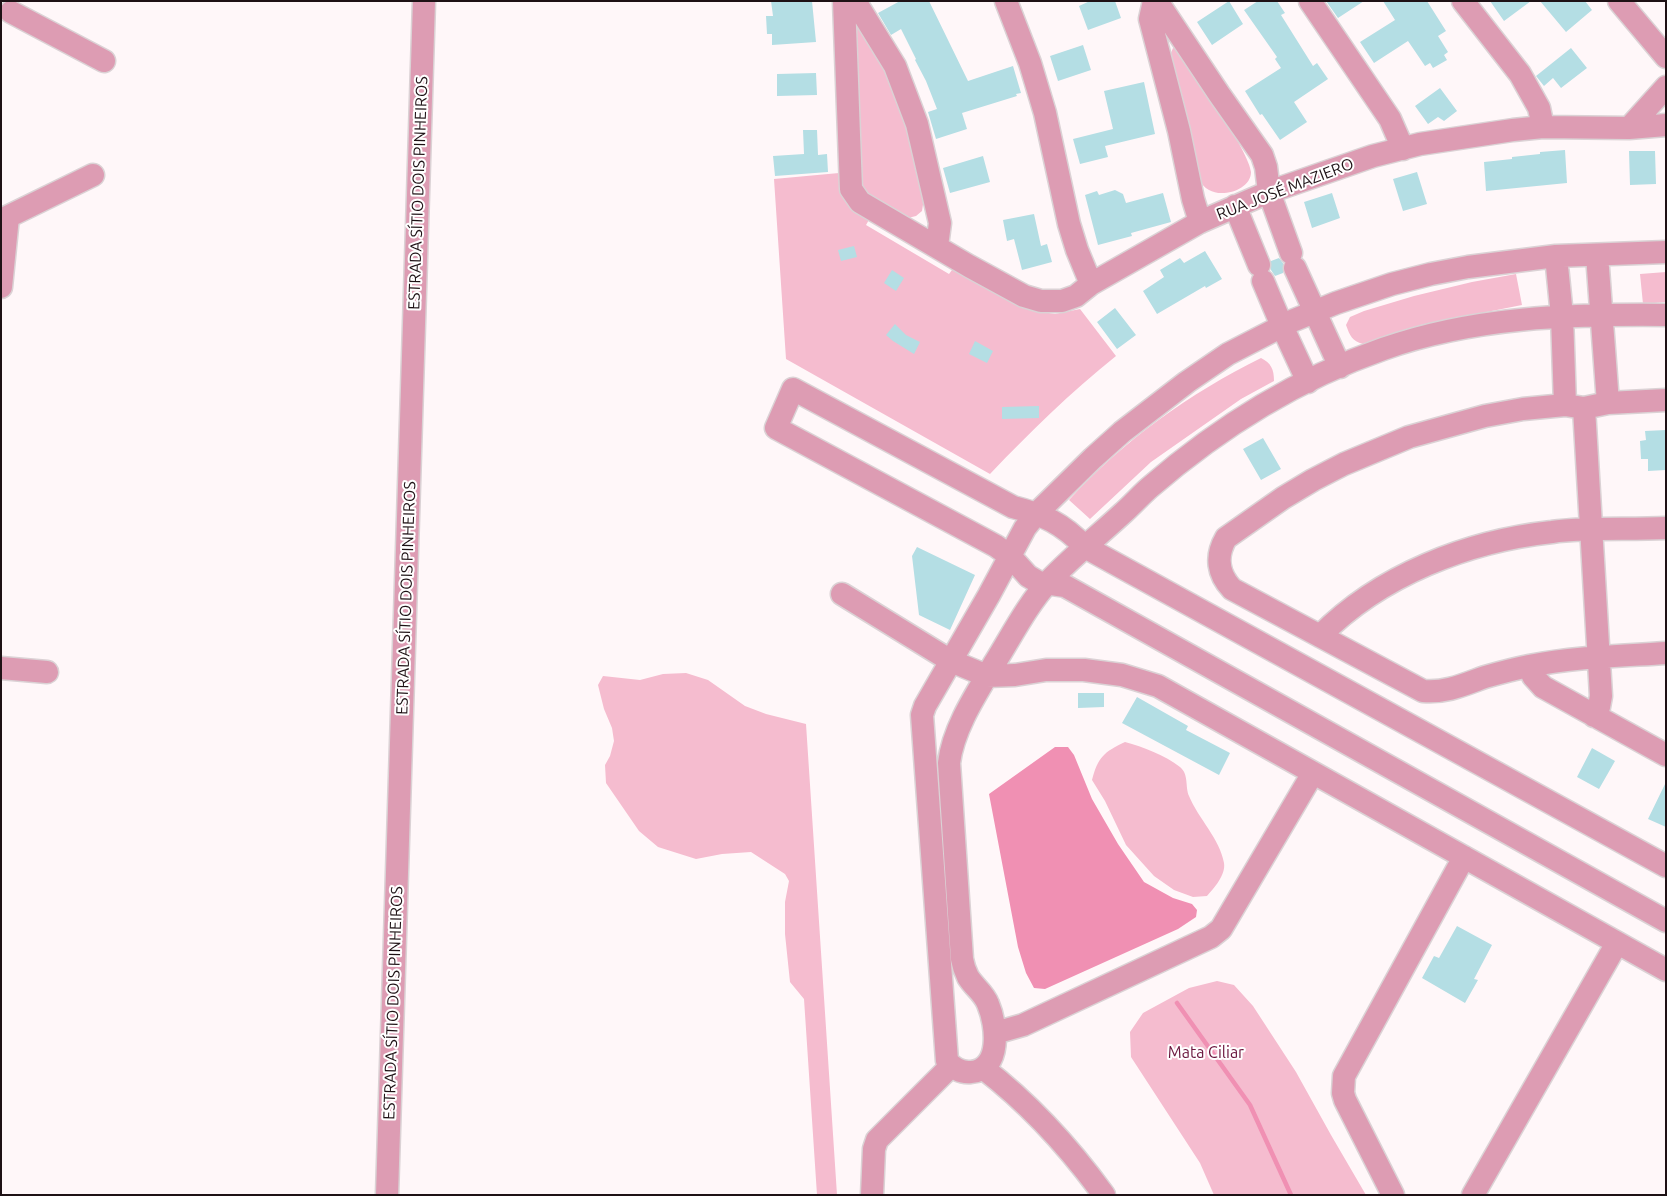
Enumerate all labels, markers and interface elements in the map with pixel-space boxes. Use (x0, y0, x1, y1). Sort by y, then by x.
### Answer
street label: ESTRADA SÍTIO DOIS PINHEIROS (404, 76, 432, 310)
street label: RUA JOSÉ MAZIERO (1214, 154, 1356, 224)
street label: ESTRADA SÍTIO DOIS PINHEIROS (392, 481, 420, 715)
street label: ESTRADA SÍTIO DOIS PINHEIROS (379, 886, 407, 1120)
park label: Mata Ciliar (1168, 1043, 1244, 1063)

